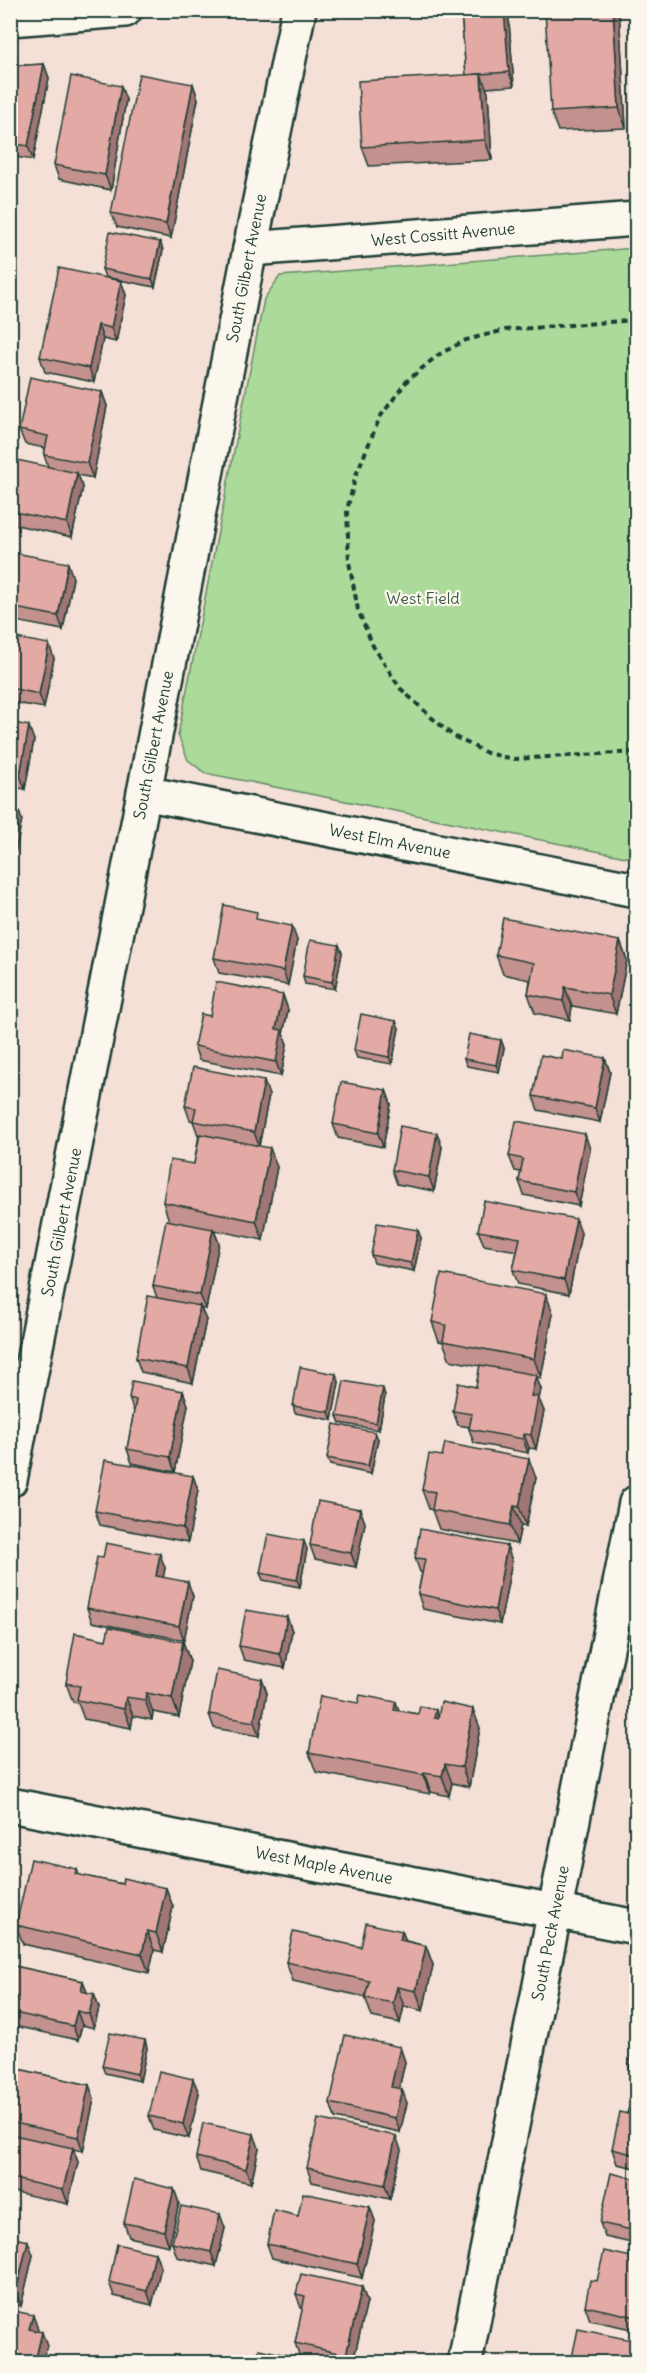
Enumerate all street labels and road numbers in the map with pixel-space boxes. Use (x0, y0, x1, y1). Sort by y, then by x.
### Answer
street label: South Gilbert Avenue (222, 192, 270, 344)
street label: West Cossitt Avenue (370, 218, 516, 250)
street label: South Gilbert Avenue (129, 669, 177, 821)
street label: West Elm Avenue (327, 819, 453, 863)
street label: South Gilbert Avenue (37, 1146, 85, 1298)
street label: West Maple Avenue (253, 1842, 395, 1888)
street label: South Peck Avenue (527, 1864, 573, 2002)

